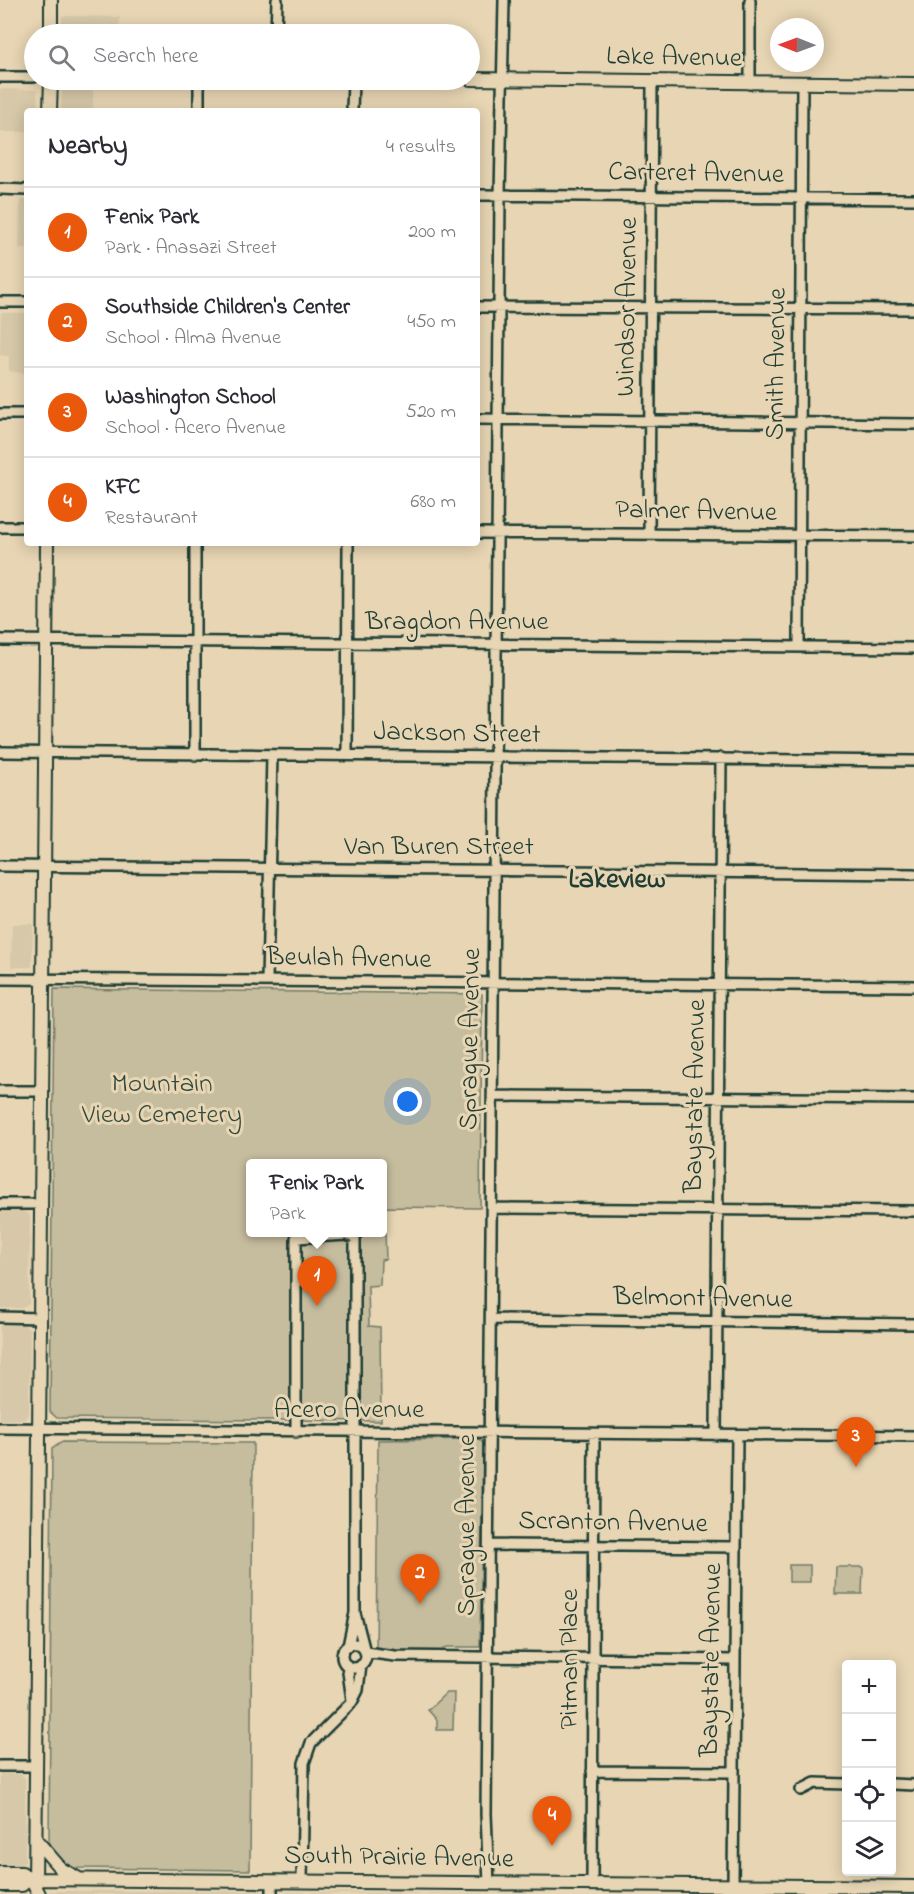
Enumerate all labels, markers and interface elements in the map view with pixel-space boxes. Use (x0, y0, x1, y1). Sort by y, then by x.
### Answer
north arrow (770, 18, 824, 72)
search box (24, 24, 480, 90)
street label: Lake Avenue (606, 37, 743, 79)
icon: search (45, 41, 78, 74)
text: Search here (93, 41, 198, 73)
text: Nearby (48, 128, 127, 166)
text: 4 results (386, 133, 456, 162)
street label: Carteret Avenue (608, 153, 785, 195)
text: Fenix Park (105, 202, 199, 234)
street label: Windsor Avenue (607, 216, 649, 397)
text: 1 (64, 218, 71, 247)
text: 200 m (408, 218, 456, 247)
text: Park · Anasazi Street (105, 234, 277, 263)
street label: Smith Avenue (756, 287, 798, 441)
text: Southside Children's Center (105, 292, 350, 324)
text: 2 (63, 308, 72, 337)
text: 450 m (407, 308, 456, 337)
text: School · Alma Avenue (105, 324, 281, 353)
text: Washington School (105, 382, 276, 414)
text: 3 (63, 398, 72, 427)
text: 520 m (405, 398, 456, 427)
text: School · Acero Avenue (105, 414, 286, 443)
text: KFC (105, 472, 140, 504)
text: 4 (63, 488, 72, 517)
text: 680 m (411, 488, 456, 517)
street label: Palmer Avenue (615, 491, 778, 533)
text: Restaurant (105, 504, 198, 533)
street label: Bragdon Avenue (364, 603, 550, 642)
street label: Jackson Street (373, 713, 541, 755)
street label: Van Buren Street (343, 828, 534, 867)
district label: Lakeview (568, 860, 666, 901)
street label: Beulah Avenue (265, 938, 433, 980)
street label: Sprague Avenue (450, 947, 492, 1130)
street label: Baystate Avenue (675, 998, 717, 1194)
park label: Mountain View Cemetery (81, 1065, 242, 1135)
your location (393, 1087, 422, 1116)
popup (246, 1159, 387, 1237)
text: Fenix Park (269, 1168, 364, 1200)
text: Park (269, 1200, 306, 1229)
pin: 1 (298, 1256, 336, 1306)
street label: Belmont Avenue (612, 1278, 794, 1320)
street label: Acero Avenue (274, 1391, 425, 1430)
pin: 3 (836, 1418, 876, 1467)
street label: Sprague Avenue (448, 1433, 487, 1616)
street label: Scranton Avenue (518, 1502, 709, 1544)
pin: 2 (400, 1554, 440, 1604)
street label: Baystate Avenue (691, 1562, 733, 1758)
street label: Pitman Place (551, 1588, 590, 1729)
map controls (842, 1660, 896, 1876)
button: + (842, 1660, 896, 1714)
button: − (842, 1714, 896, 1768)
button: locate (842, 1768, 896, 1822)
pin: 4 (532, 1796, 572, 1846)
button: layers (842, 1822, 896, 1876)
street label: South Prairie Avenue (284, 1836, 515, 1880)

